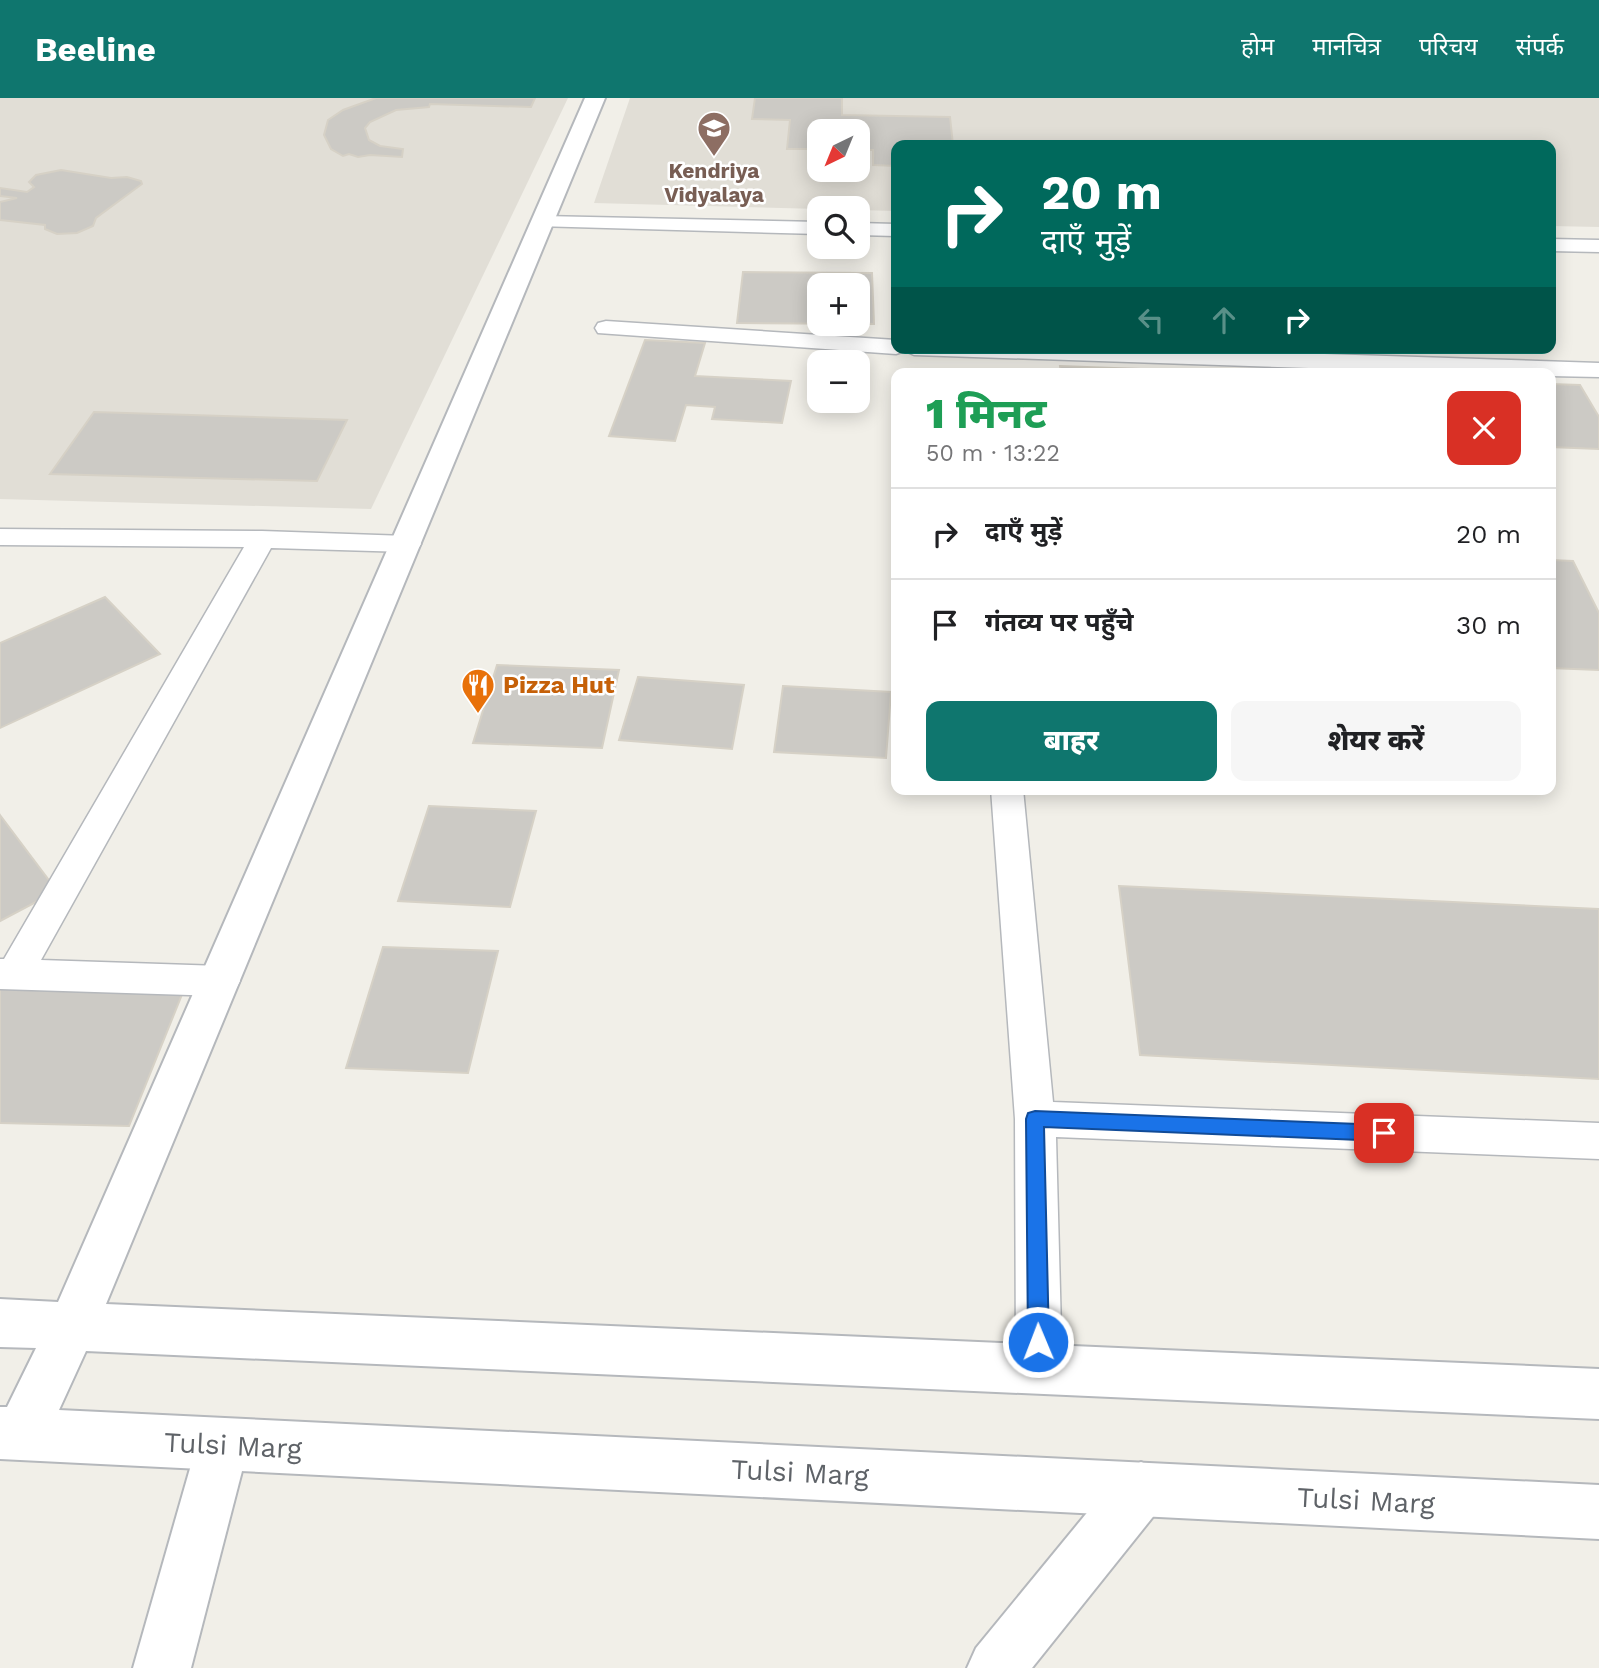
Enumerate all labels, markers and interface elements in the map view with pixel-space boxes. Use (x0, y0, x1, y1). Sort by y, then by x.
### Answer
text: Beeline (35, 30, 156, 69)
text: होम (1241, 33, 1274, 61)
text: मानचित्र (1312, 33, 1381, 61)
text: परिचय (1419, 33, 1478, 61)
text: संपर्क (1516, 33, 1564, 61)
school or university icon: Kendriya Vidyalaya (695, 109, 733, 158)
north arrow (807, 119, 870, 182)
map controls (807, 119, 870, 413)
place label: Kendriya Vidyalaya (664, 158, 765, 207)
text: 20 m (1041, 163, 1162, 221)
icon: right (926, 168, 1017, 259)
button: search (807, 196, 870, 259)
text: दाएँ मुड़ें (1041, 222, 1131, 260)
button: + (807, 273, 870, 336)
icon: left (1132, 301, 1170, 339)
icon: ahead (1205, 301, 1243, 339)
icon: right (1278, 301, 1316, 339)
button: − (807, 350, 870, 413)
text: 1 मिनट (926, 389, 1046, 438)
button: close (1447, 391, 1521, 465)
text: 50 m · 13:22 (926, 440, 1060, 467)
icon: right (926, 515, 964, 553)
text: दाएँ मुड़ें (985, 516, 1062, 546)
text: 20 m (1456, 519, 1521, 549)
icon: arrive (926, 606, 964, 644)
text: गंतव्य पर पहुँचे (985, 607, 1134, 637)
text: 30 m (1456, 610, 1521, 640)
restaurant icon: Pizza Hut (459, 666, 497, 715)
place label: Pizza Hut (503, 671, 615, 699)
button: बाहर (926, 701, 1217, 781)
button: शेयर करें (1231, 701, 1521, 781)
pin (1354, 1103, 1414, 1163)
icon: arrive (1365, 1114, 1403, 1152)
position arrow (1001, 1305, 1075, 1379)
street label: Tulsi Marg (163, 1425, 303, 1466)
street label: Tulsi Marg (730, 1452, 870, 1493)
street label: Tulsi Marg (1296, 1480, 1436, 1521)

